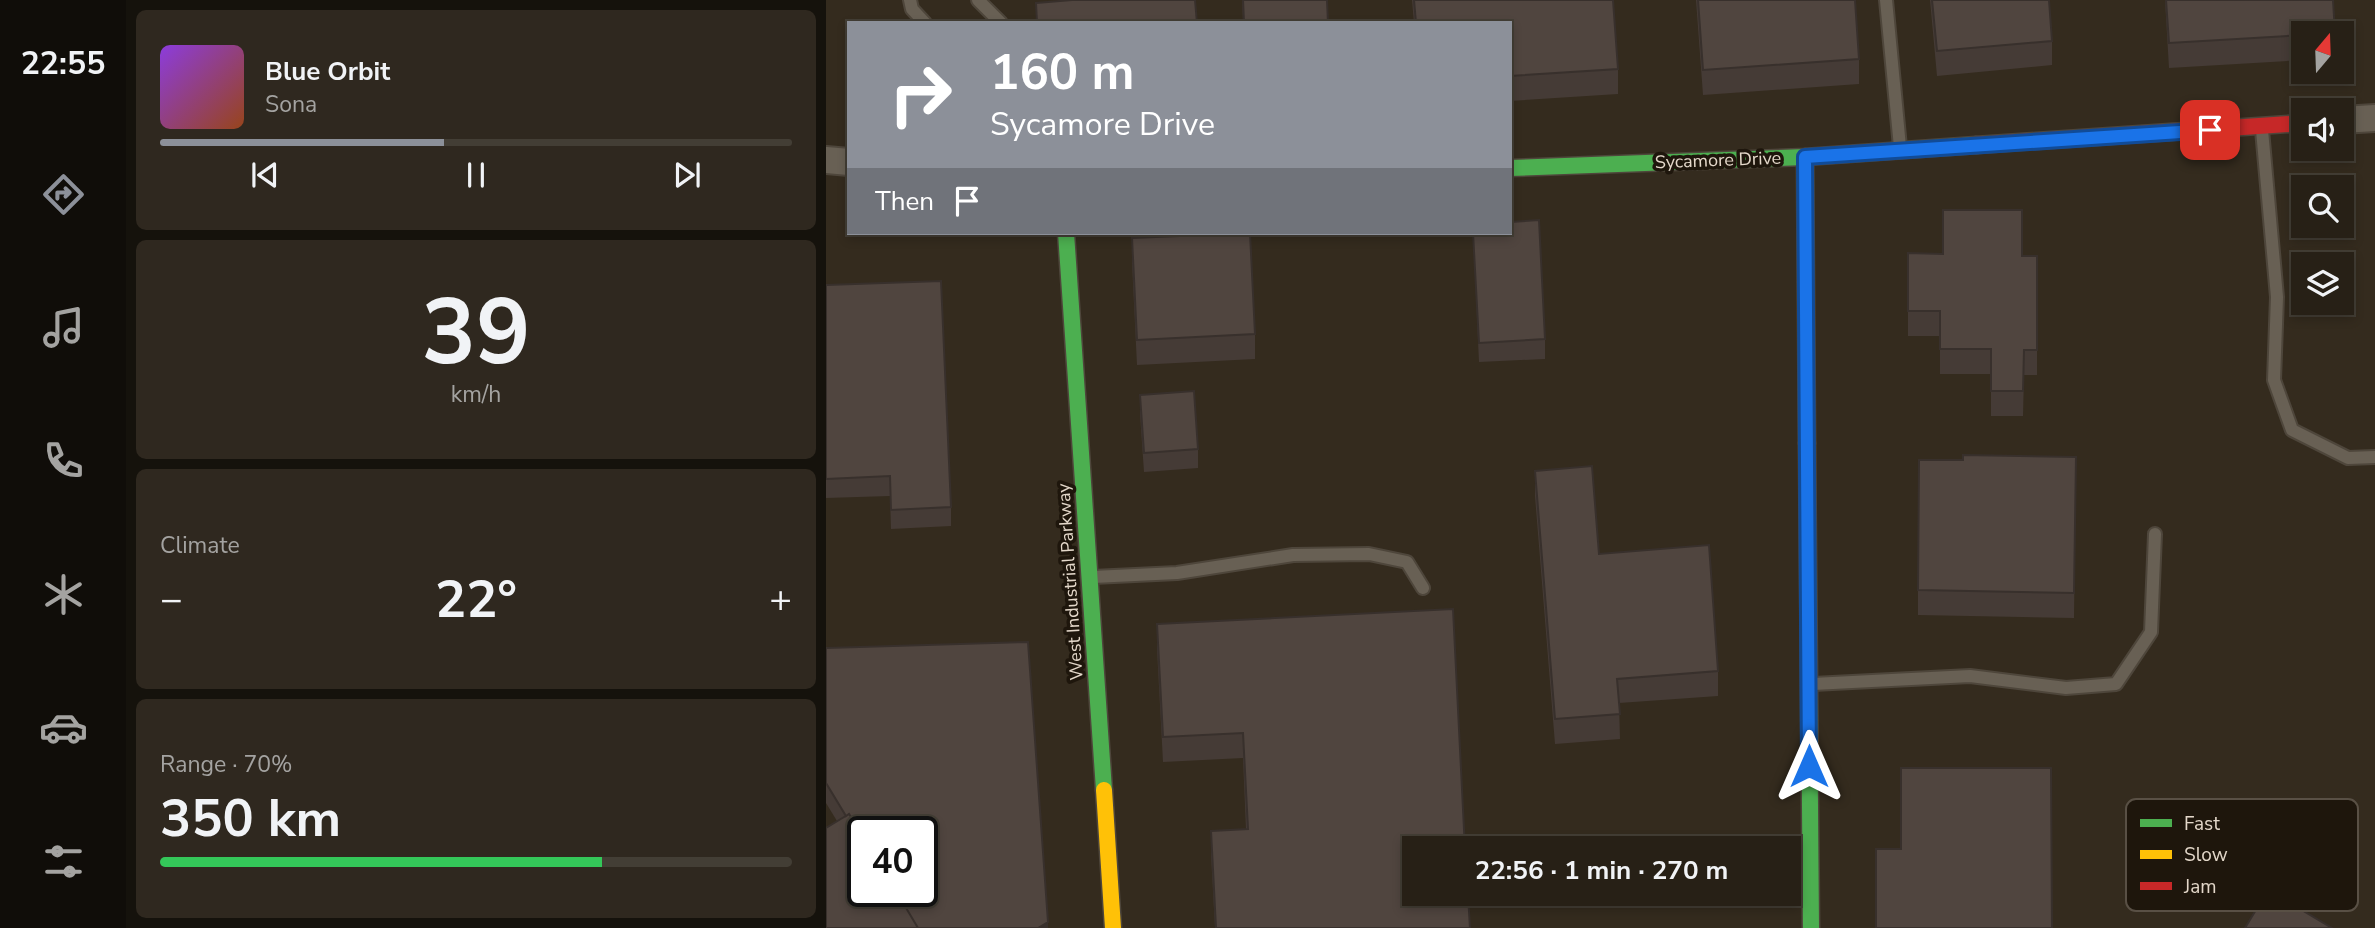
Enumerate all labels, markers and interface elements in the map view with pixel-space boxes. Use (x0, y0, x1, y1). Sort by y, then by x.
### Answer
north arrow (2291, 21, 2354, 84)
map controls (2291, 21, 2354, 315)
text: 160 m (990, 39, 1134, 106)
text: 22:55 (21, 42, 105, 85)
icon: right (875, 49, 966, 140)
text: Blue Orbit (265, 54, 390, 89)
text: Sona (265, 89, 317, 120)
button: sound (2291, 98, 2354, 161)
pin (2180, 100, 2240, 160)
text: Sycamore Drive (990, 103, 1215, 146)
icon: arrive (2191, 111, 2229, 149)
street label: Sycamore Drive (1654, 146, 1782, 174)
icon: previous (246, 156, 284, 194)
icon: pause (457, 156, 495, 194)
icon: next (668, 156, 706, 194)
icon: directions (39, 170, 88, 219)
button: search (2291, 175, 2354, 238)
icon: arrive (948, 182, 986, 220)
text: Then (875, 184, 934, 219)
button: layers (2291, 252, 2354, 315)
text: 39 (421, 271, 531, 395)
icon: music (39, 303, 88, 352)
text: km/h (451, 379, 501, 410)
icon: phone (39, 436, 88, 485)
street label: West Industrial Parkway (1051, 482, 1089, 681)
text: Climate (160, 530, 240, 561)
text: 22° (435, 564, 517, 635)
icon: climate (39, 570, 88, 619)
text: − (160, 574, 183, 625)
text: + (769, 574, 792, 625)
icon: car (39, 703, 88, 752)
position arrow (1772, 729, 1846, 803)
text: Range · 70% (160, 749, 292, 780)
text: 350 km (160, 783, 341, 854)
legend (2126, 799, 2358, 911)
text: Fast (2184, 811, 2220, 837)
speed limit sign: 40 (847, 816, 938, 907)
icon: filters (39, 837, 88, 886)
text: Slow (2184, 842, 2228, 868)
text: 22:56 · 1 min · 270 m (1475, 853, 1728, 888)
text: Jam (2183, 874, 2217, 900)

